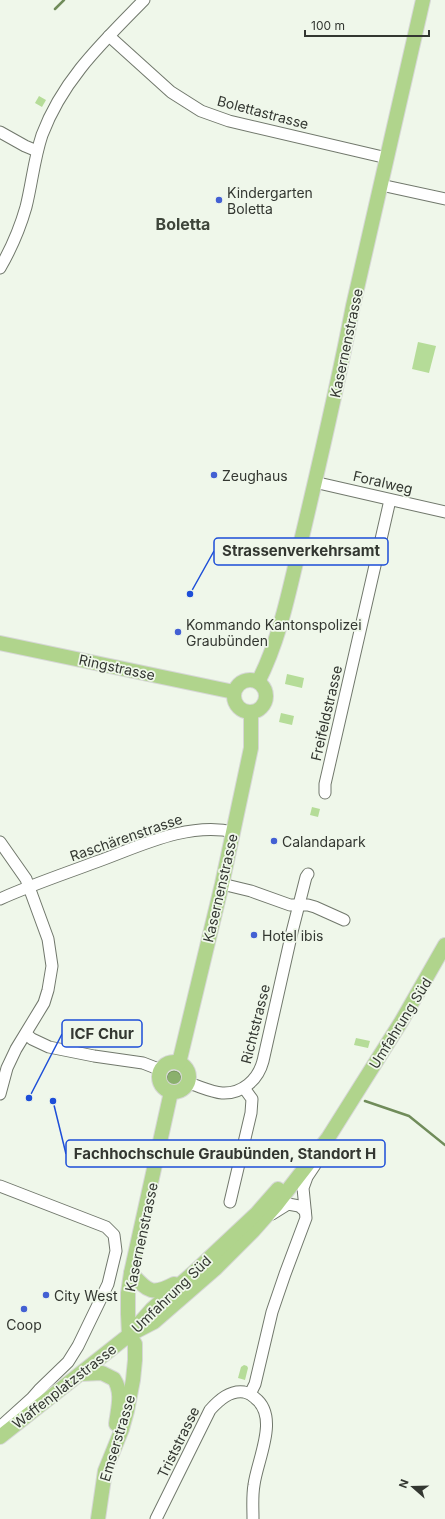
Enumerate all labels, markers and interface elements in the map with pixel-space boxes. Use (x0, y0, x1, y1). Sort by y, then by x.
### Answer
scale bar (305, 12, 429, 38)
text: 100 m (311, 18, 345, 33)
street label: Bolettastrasse (215, 92, 311, 132)
place label: Kindergarten Boletta (227, 184, 313, 217)
marker: Kindergarten Boletta (214, 195, 224, 205)
district label: Boletta (156, 214, 210, 234)
street label: Kasernenstrasse (326, 287, 366, 399)
place label: Zeughaus (222, 467, 288, 484)
street label: Foralweg (352, 467, 414, 497)
marker: Zeughaus (209, 470, 219, 480)
callout: Strassenverkehrsamt (214, 538, 388, 565)
text: Strassenverkehrsamt (222, 541, 380, 560)
place label: Kommando Kantonspolizei Graubünden (186, 616, 362, 649)
marker: Kommando Kantonspolizei Graubünden (173, 627, 183, 637)
street label: Ringstrasse (77, 651, 157, 683)
street label: Freifeldstrasse (307, 664, 345, 762)
street label: Raschärenstrasse (68, 810, 184, 864)
street label: Kasernenstrasse (199, 832, 241, 944)
place label: Calandapark (282, 833, 366, 850)
marker: Calandapark (269, 836, 279, 846)
place label: Hotel ibis (262, 927, 323, 944)
marker: Hotel ibis (249, 930, 259, 940)
street label: Umfahrung Süd (365, 974, 435, 1072)
street label: Richtstrasse (237, 983, 273, 1065)
callout: ICF Chur (62, 1020, 142, 1047)
text: ICF Chur (70, 1024, 134, 1043)
callout: Fachhochschule Graubünden, Standort H (66, 1140, 385, 1167)
text: Fachhochschule Graubünden, Standort H (74, 1144, 376, 1163)
street label: Kasernenstrasse (121, 1181, 161, 1293)
street label: Umfahrung Süd (128, 1252, 214, 1336)
place label: City West (54, 1287, 118, 1304)
marker: City West (41, 1290, 51, 1300)
marker: Coop (19, 1304, 29, 1314)
place label: Coop (6, 1316, 42, 1333)
street label: Waffenplatzstrasse (9, 1340, 119, 1432)
street label: Emserstrasse (96, 1393, 138, 1483)
street label: Triststrasse (153, 1404, 203, 1480)
north arrow (393, 1467, 433, 1507)
text: N (396, 1477, 412, 1490)

